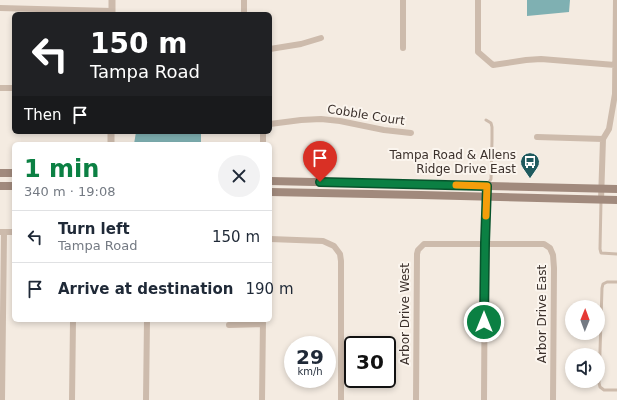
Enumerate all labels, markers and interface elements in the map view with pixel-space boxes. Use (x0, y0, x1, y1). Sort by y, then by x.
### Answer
text: 150 m (90, 27, 187, 60)
icon: left (24, 28, 76, 80)
text: Tampa Road (90, 61, 200, 82)
street label: Cobble Court (326, 102, 406, 128)
icon: arrive (69, 104, 91, 126)
text: Then (24, 106, 61, 124)
pin (303, 141, 337, 182)
icon: arrive (309, 147, 331, 169)
place label: Tampa Road & Allens Ridge Drive East (389, 148, 516, 176)
bus stop icon: Tampa Road & Allens Ridge Drive East (519, 151, 541, 179)
text: 1 min (24, 155, 99, 183)
button: close (218, 155, 260, 197)
text: 340 m · 19:08 (24, 184, 115, 199)
text: Turn left (58, 220, 130, 238)
icon: left (24, 226, 46, 248)
text: 150 m (212, 228, 260, 246)
text: Tampa Road (58, 238, 137, 253)
street label: Arbor Drive West (398, 263, 412, 365)
street label: Arbor Drive East (535, 264, 549, 363)
icon: arrive (24, 278, 46, 300)
text: Arrive at destination (58, 280, 233, 298)
text: 190 m (245, 280, 294, 298)
north arrow (565, 300, 605, 340)
map controls (565, 300, 605, 388)
position arrow (463, 301, 505, 343)
speed limit sign: 30 (344, 336, 396, 388)
text: 29 (296, 345, 324, 369)
button: sound (565, 348, 605, 388)
text: km/h (297, 366, 323, 377)

